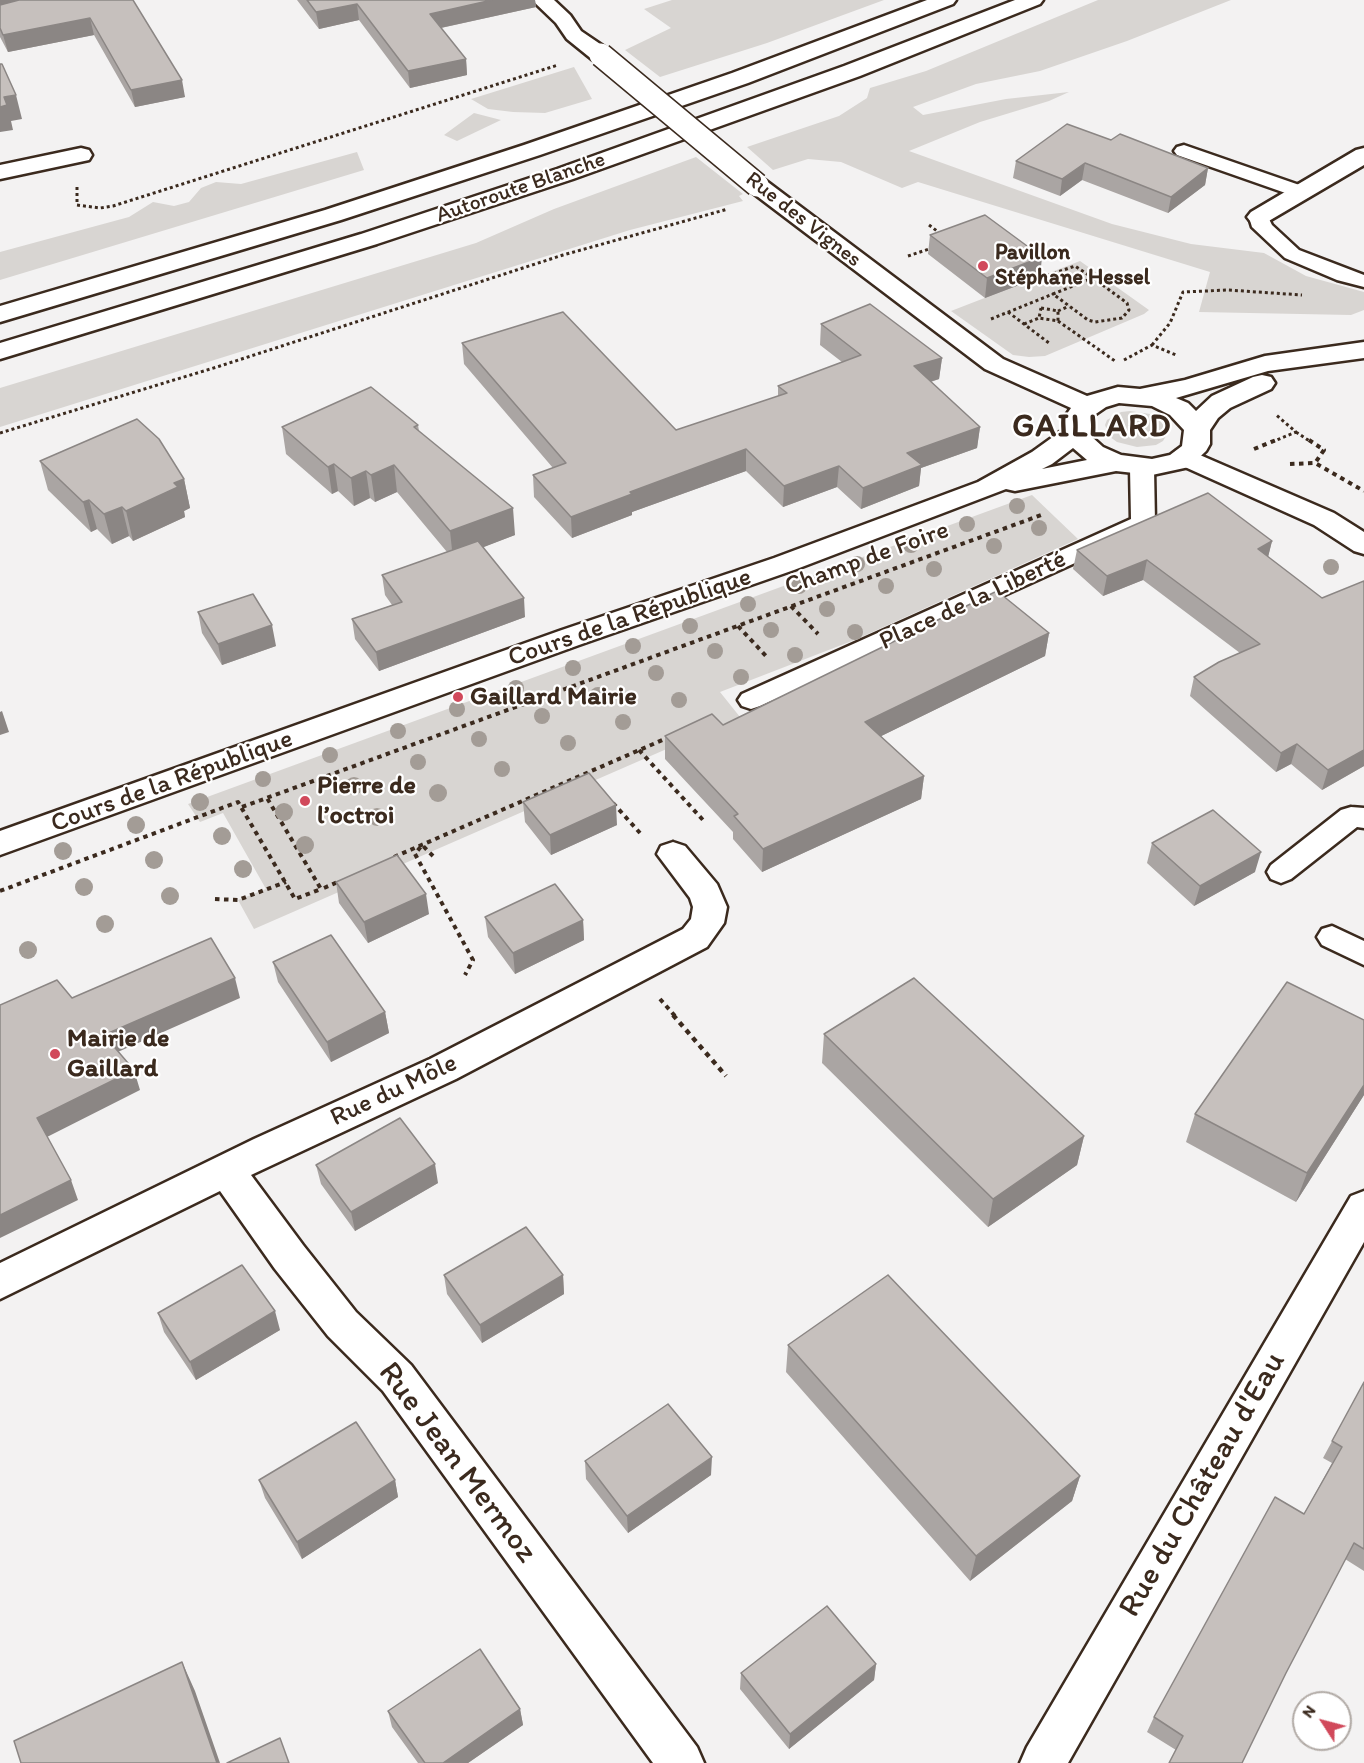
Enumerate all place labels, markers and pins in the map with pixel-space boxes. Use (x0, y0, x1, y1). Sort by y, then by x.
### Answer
place label: Pavillon Stéphane Hessel (995, 240, 1150, 292)
marker: Pavillon Stéphane Hessel (976, 259, 990, 273)
place label: Gaillard Mairie (470, 681, 637, 713)
marker: Gaillard Mairie (451, 690, 465, 704)
place label: Pierre de l’octroi (317, 770, 416, 832)
marker: Pierre de l’octroi (298, 794, 312, 808)
place label: Mairie de Gaillard (67, 1023, 169, 1084)
marker: Mairie de Gaillard (48, 1047, 62, 1061)

